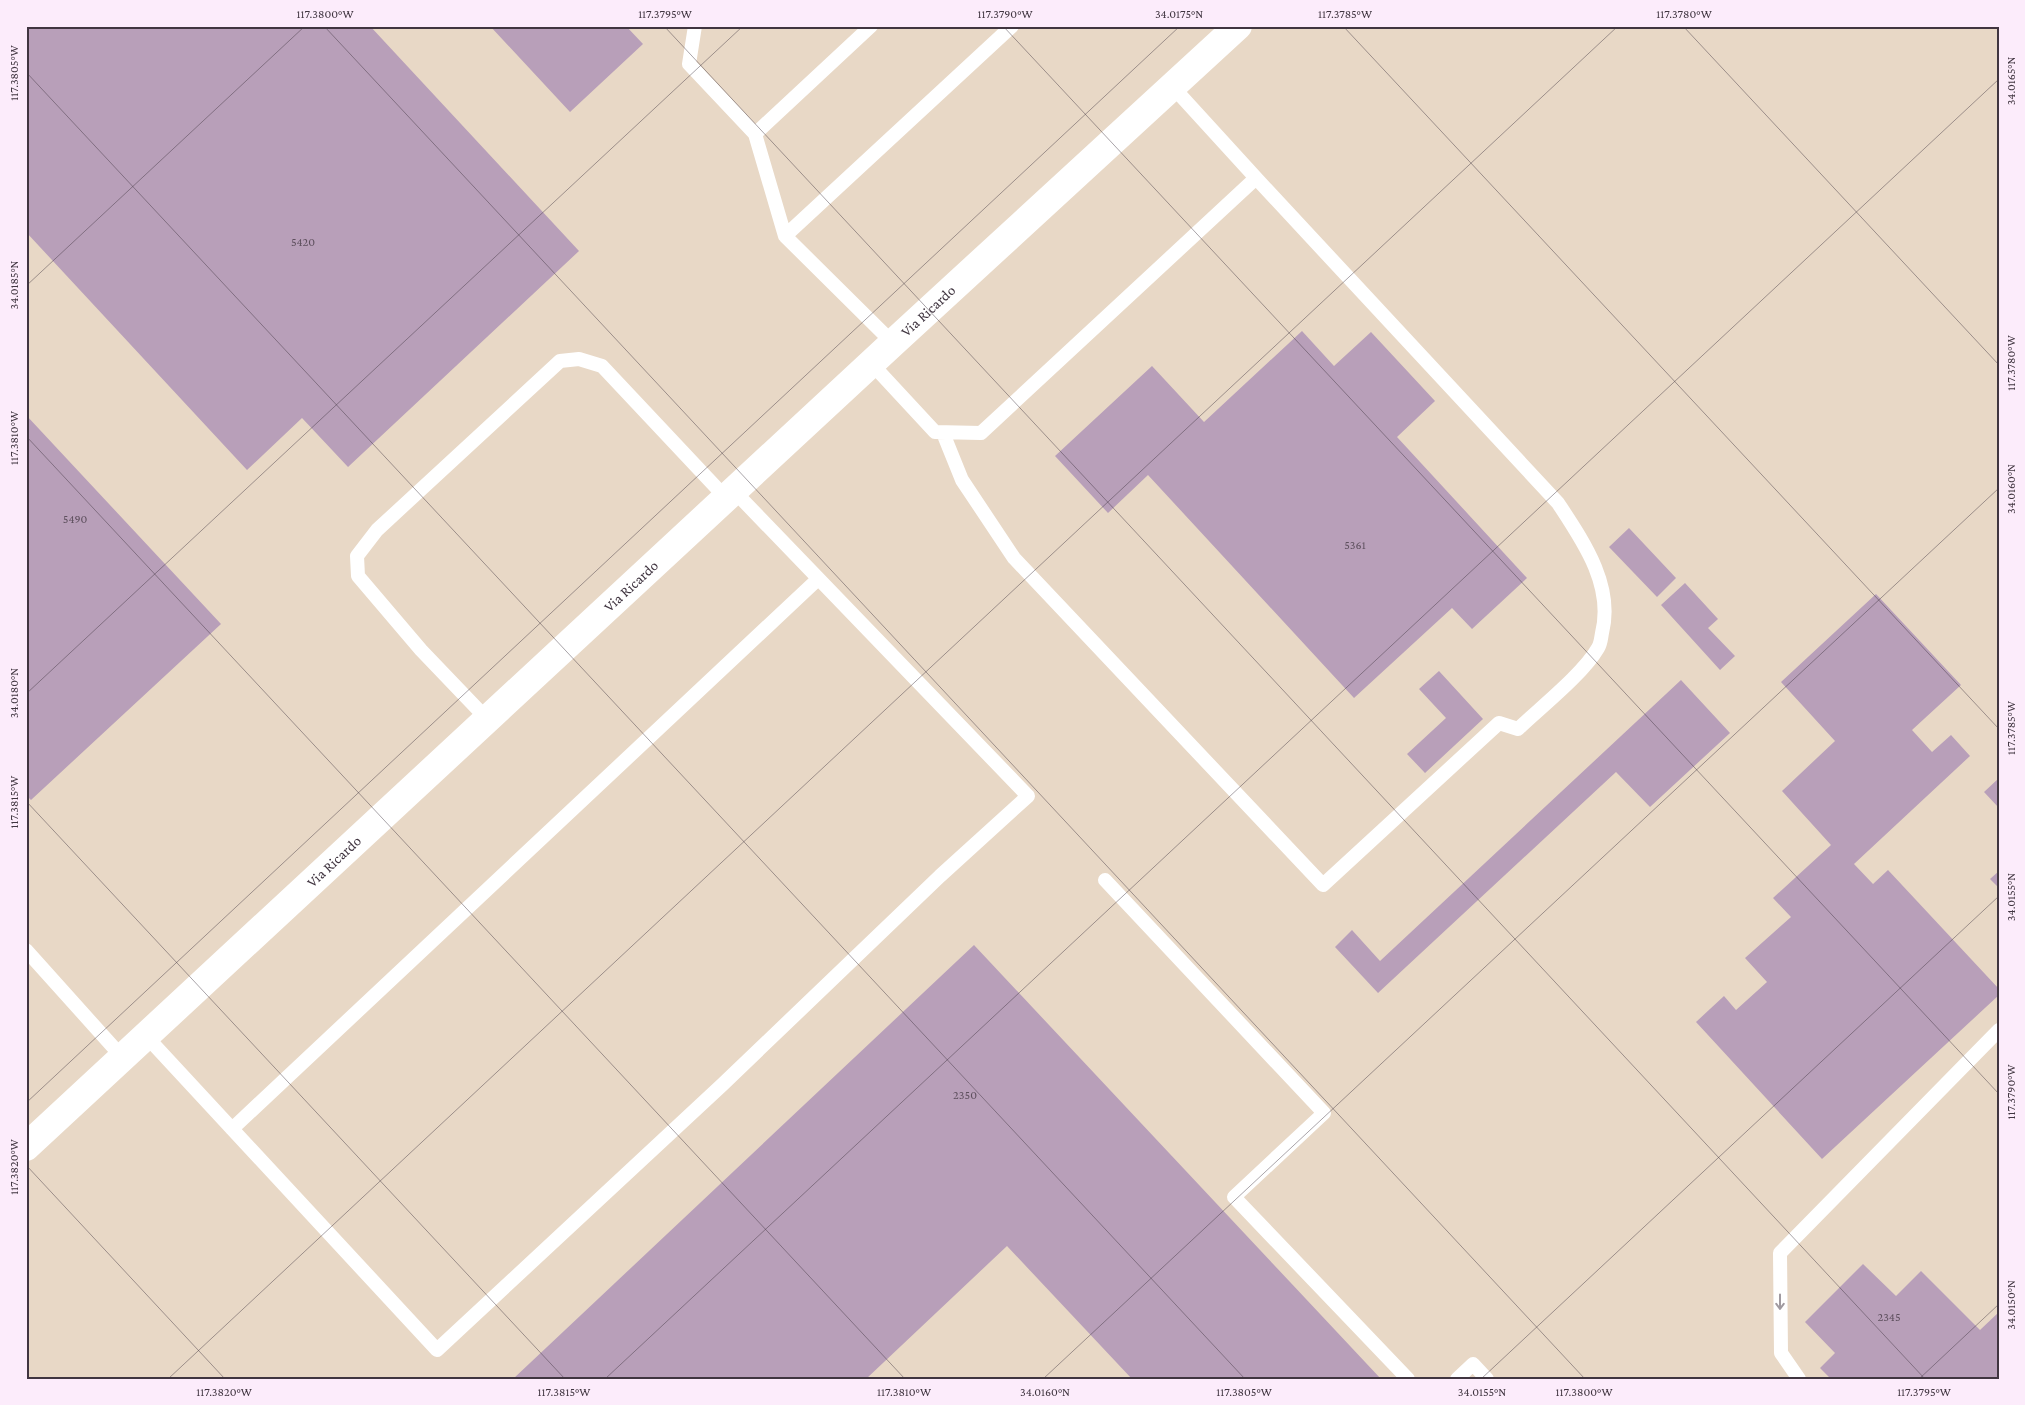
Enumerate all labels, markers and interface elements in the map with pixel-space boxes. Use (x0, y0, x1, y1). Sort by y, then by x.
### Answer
text: 117.3800°W (297, 7, 353, 21)
text: 117.3795°W (638, 7, 692, 21)
text: 117.3790°W (977, 7, 1033, 21)
text: 34.0175°N (1155, 7, 1203, 21)
text: 117.3785°W (1318, 7, 1372, 21)
text: 117.3780°W (1656, 7, 1712, 21)
text: 117.3805°W (7, 45, 21, 101)
text: 34.0165°N (2004, 57, 2018, 105)
house number: 5420 (291, 235, 315, 249)
text: 34.0185°N (7, 260, 21, 310)
street label: Via Ricardo (898, 282, 958, 340)
text: 117.3780°W (2004, 335, 2018, 391)
text: 117.3810°W (7, 411, 21, 465)
text: 34.0160°N (2004, 464, 2018, 514)
house number: 5490 (63, 512, 87, 526)
house number: 5361 (1344, 538, 1366, 552)
street label: Via Ricardo (601, 557, 661, 615)
text: 34.0180°N (7, 668, 21, 718)
text: 117.3785°W (2004, 701, 2018, 755)
text: 117.3815°W (7, 776, 21, 828)
street label: Via Ricardo (304, 832, 364, 890)
text: 34.0155°N (2004, 873, 2018, 921)
text: 117.3790°W (2004, 1064, 2018, 1120)
house number: 2350 (953, 1088, 977, 1102)
text: 117.3820°W (7, 1139, 21, 1195)
text: 34.0150°N (2004, 1280, 2018, 1330)
one-way arrow (1775, 1293, 1785, 1309)
house number: 2345 (1877, 1310, 1901, 1324)
text: 117.3820°W (196, 1385, 252, 1399)
text: 117.3815°W (538, 1385, 590, 1399)
text: 117.3810°W (877, 1385, 931, 1399)
text: 34.0160°N (1020, 1385, 1070, 1399)
text: 117.3805°W (1216, 1385, 1272, 1399)
text: 34.0155°N (1458, 1385, 1506, 1399)
text: 117.3800°W (1556, 1385, 1612, 1399)
text: 117.3795°W (1897, 1385, 1951, 1399)

